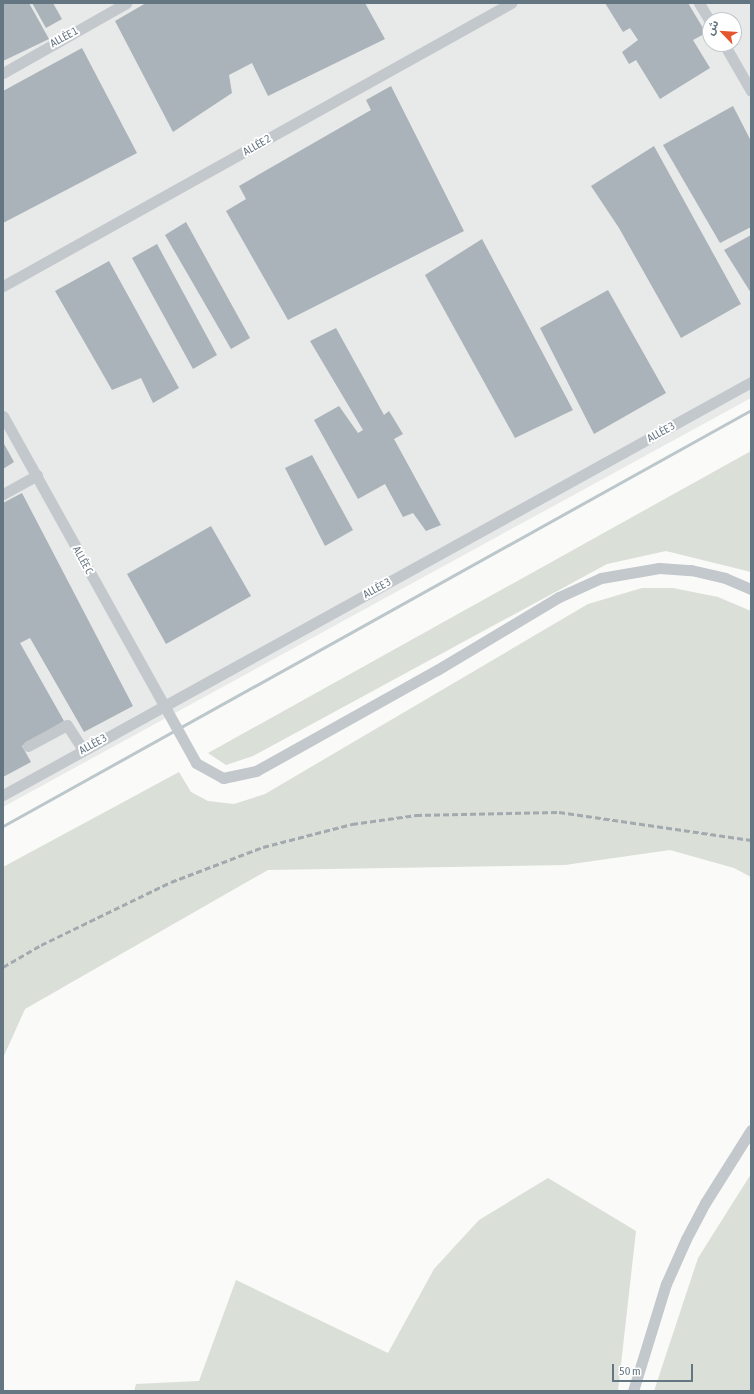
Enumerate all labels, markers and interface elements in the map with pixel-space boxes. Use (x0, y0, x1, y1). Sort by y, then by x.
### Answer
north arrow (702, 12, 742, 52)
text: ش (703, 18, 721, 37)
street label: ALLÉE 1 (48, 24, 80, 50)
street label: ALLÉE 2 (241, 132, 273, 158)
street label: ALLÉE 3 (645, 419, 677, 445)
street label: ALLÉE C (70, 544, 96, 576)
street label: ALLÉE 3 (361, 575, 393, 601)
street label: ALLÉE 3 (77, 731, 109, 757)
scale bar (614, 1356, 695, 1382)
text: 50 m (619, 1364, 641, 1378)

